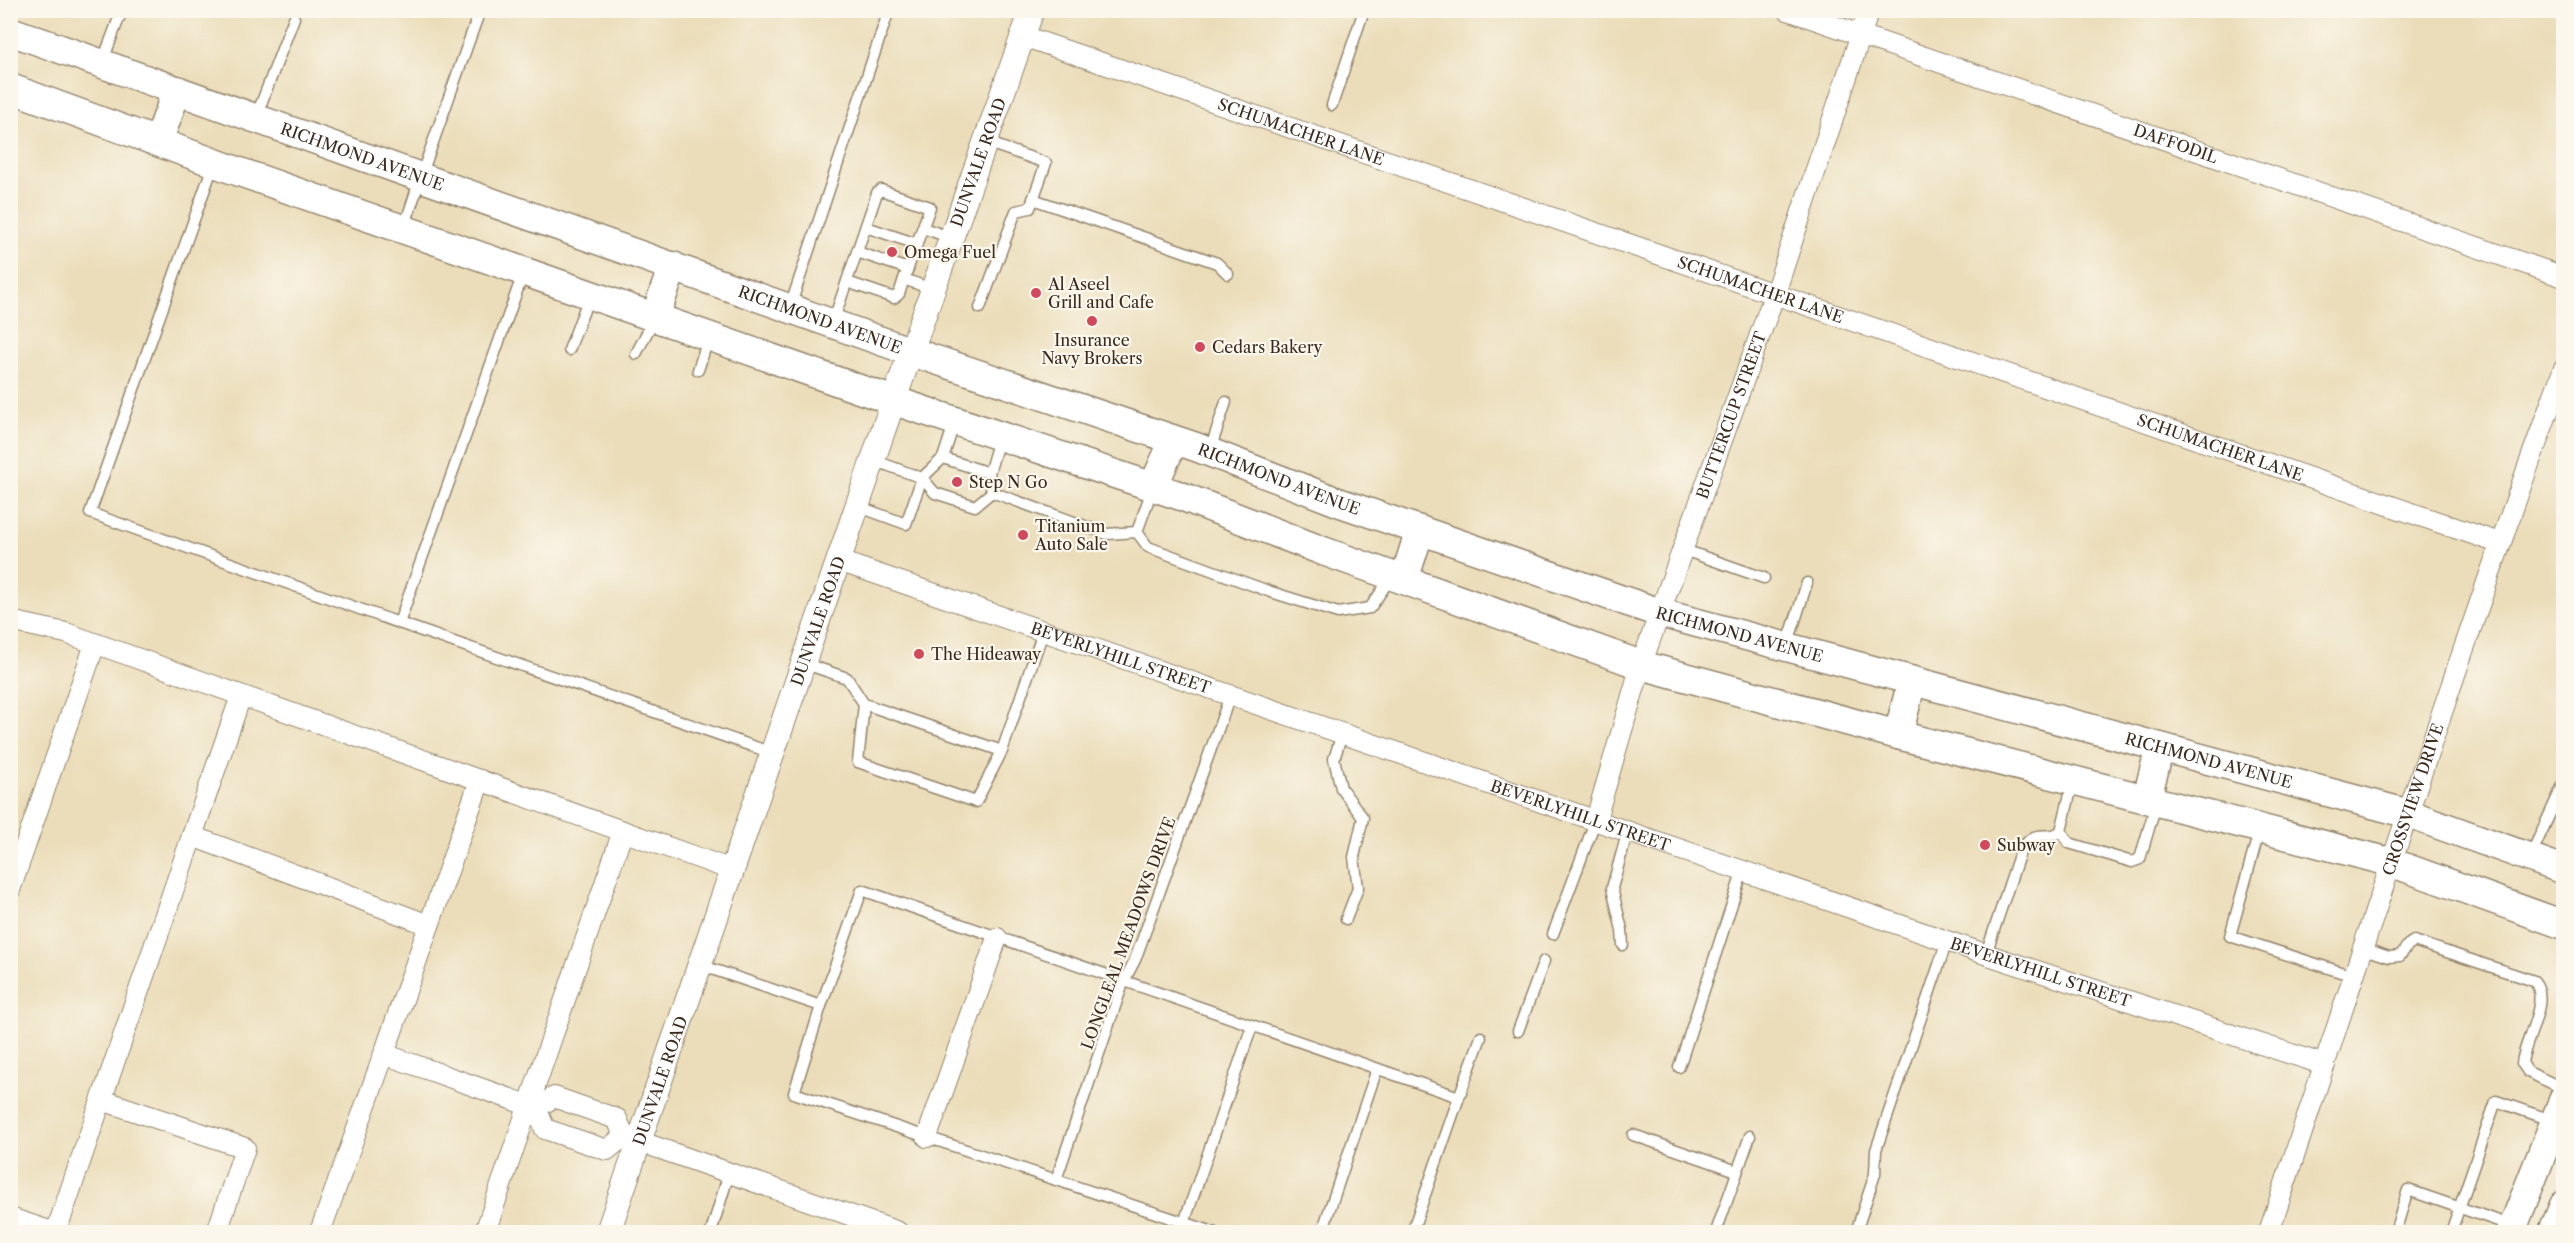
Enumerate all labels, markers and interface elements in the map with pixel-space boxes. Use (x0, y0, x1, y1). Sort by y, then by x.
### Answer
street label: SCHUMACHER LANE (1215, 94, 1387, 169)
street label: DUNVALE ROAD (946, 95, 1010, 229)
street label: RICHMOND AVENUE (278, 118, 447, 195)
street label: DAFFODIL (2131, 120, 2221, 167)
place label: Omega Fuel (904, 242, 996, 262)
marker: Omega Fuel (885, 245, 899, 259)
street label: SCHUMACHER LANE (1675, 252, 1846, 327)
place label: Al Aseel Grill and Cafe (1047, 274, 1154, 312)
street label: RICHMOND AVENUE (736, 281, 905, 358)
marker: Al Aseel Grill and Cafe (1029, 286, 1043, 300)
marker: Insurance Navy Brokers (1085, 314, 1099, 328)
street label: BUTTERCUP STREET (1692, 329, 1770, 502)
place label: Insurance Navy Brokers (1042, 330, 1142, 368)
place label: Cedars Bakery (1212, 337, 1323, 357)
marker: Cedars Bakery (1193, 340, 1207, 354)
street label: SCHUMACHER LANE (2135, 409, 2306, 485)
street label: RICHMOND AVENUE (1195, 439, 1363, 519)
place label: Step N Go (969, 472, 1048, 492)
marker: Step N Go (950, 475, 964, 489)
place label: Titanium Auto Sale (1034, 516, 1108, 554)
marker: Titanium Auto Sale (1016, 528, 1030, 542)
street label: DUNVALE ROAD (786, 554, 849, 688)
street label: RICHMOND AVENUE (1654, 602, 1825, 666)
street label: BEVERLYHILL STREET (1028, 618, 1213, 698)
place label: The Hideaway (931, 644, 1042, 664)
marker: The Hideaway (912, 647, 926, 661)
street label: CROSSVIEW DRIVE (2378, 721, 2448, 878)
street label: RICHMOND AVENUE (2123, 728, 2295, 792)
street label: BEVERLYHILL STREET (1488, 775, 1673, 855)
street label: LONGLEAL MEADOWS DRIVE (1076, 814, 1180, 1052)
place label: Subway (1997, 835, 2057, 855)
marker: Subway (1978, 838, 1992, 852)
street label: BEVERLYHILL STREET (1948, 933, 2134, 1011)
street label: DUNVALE ROAD (628, 1013, 691, 1148)

